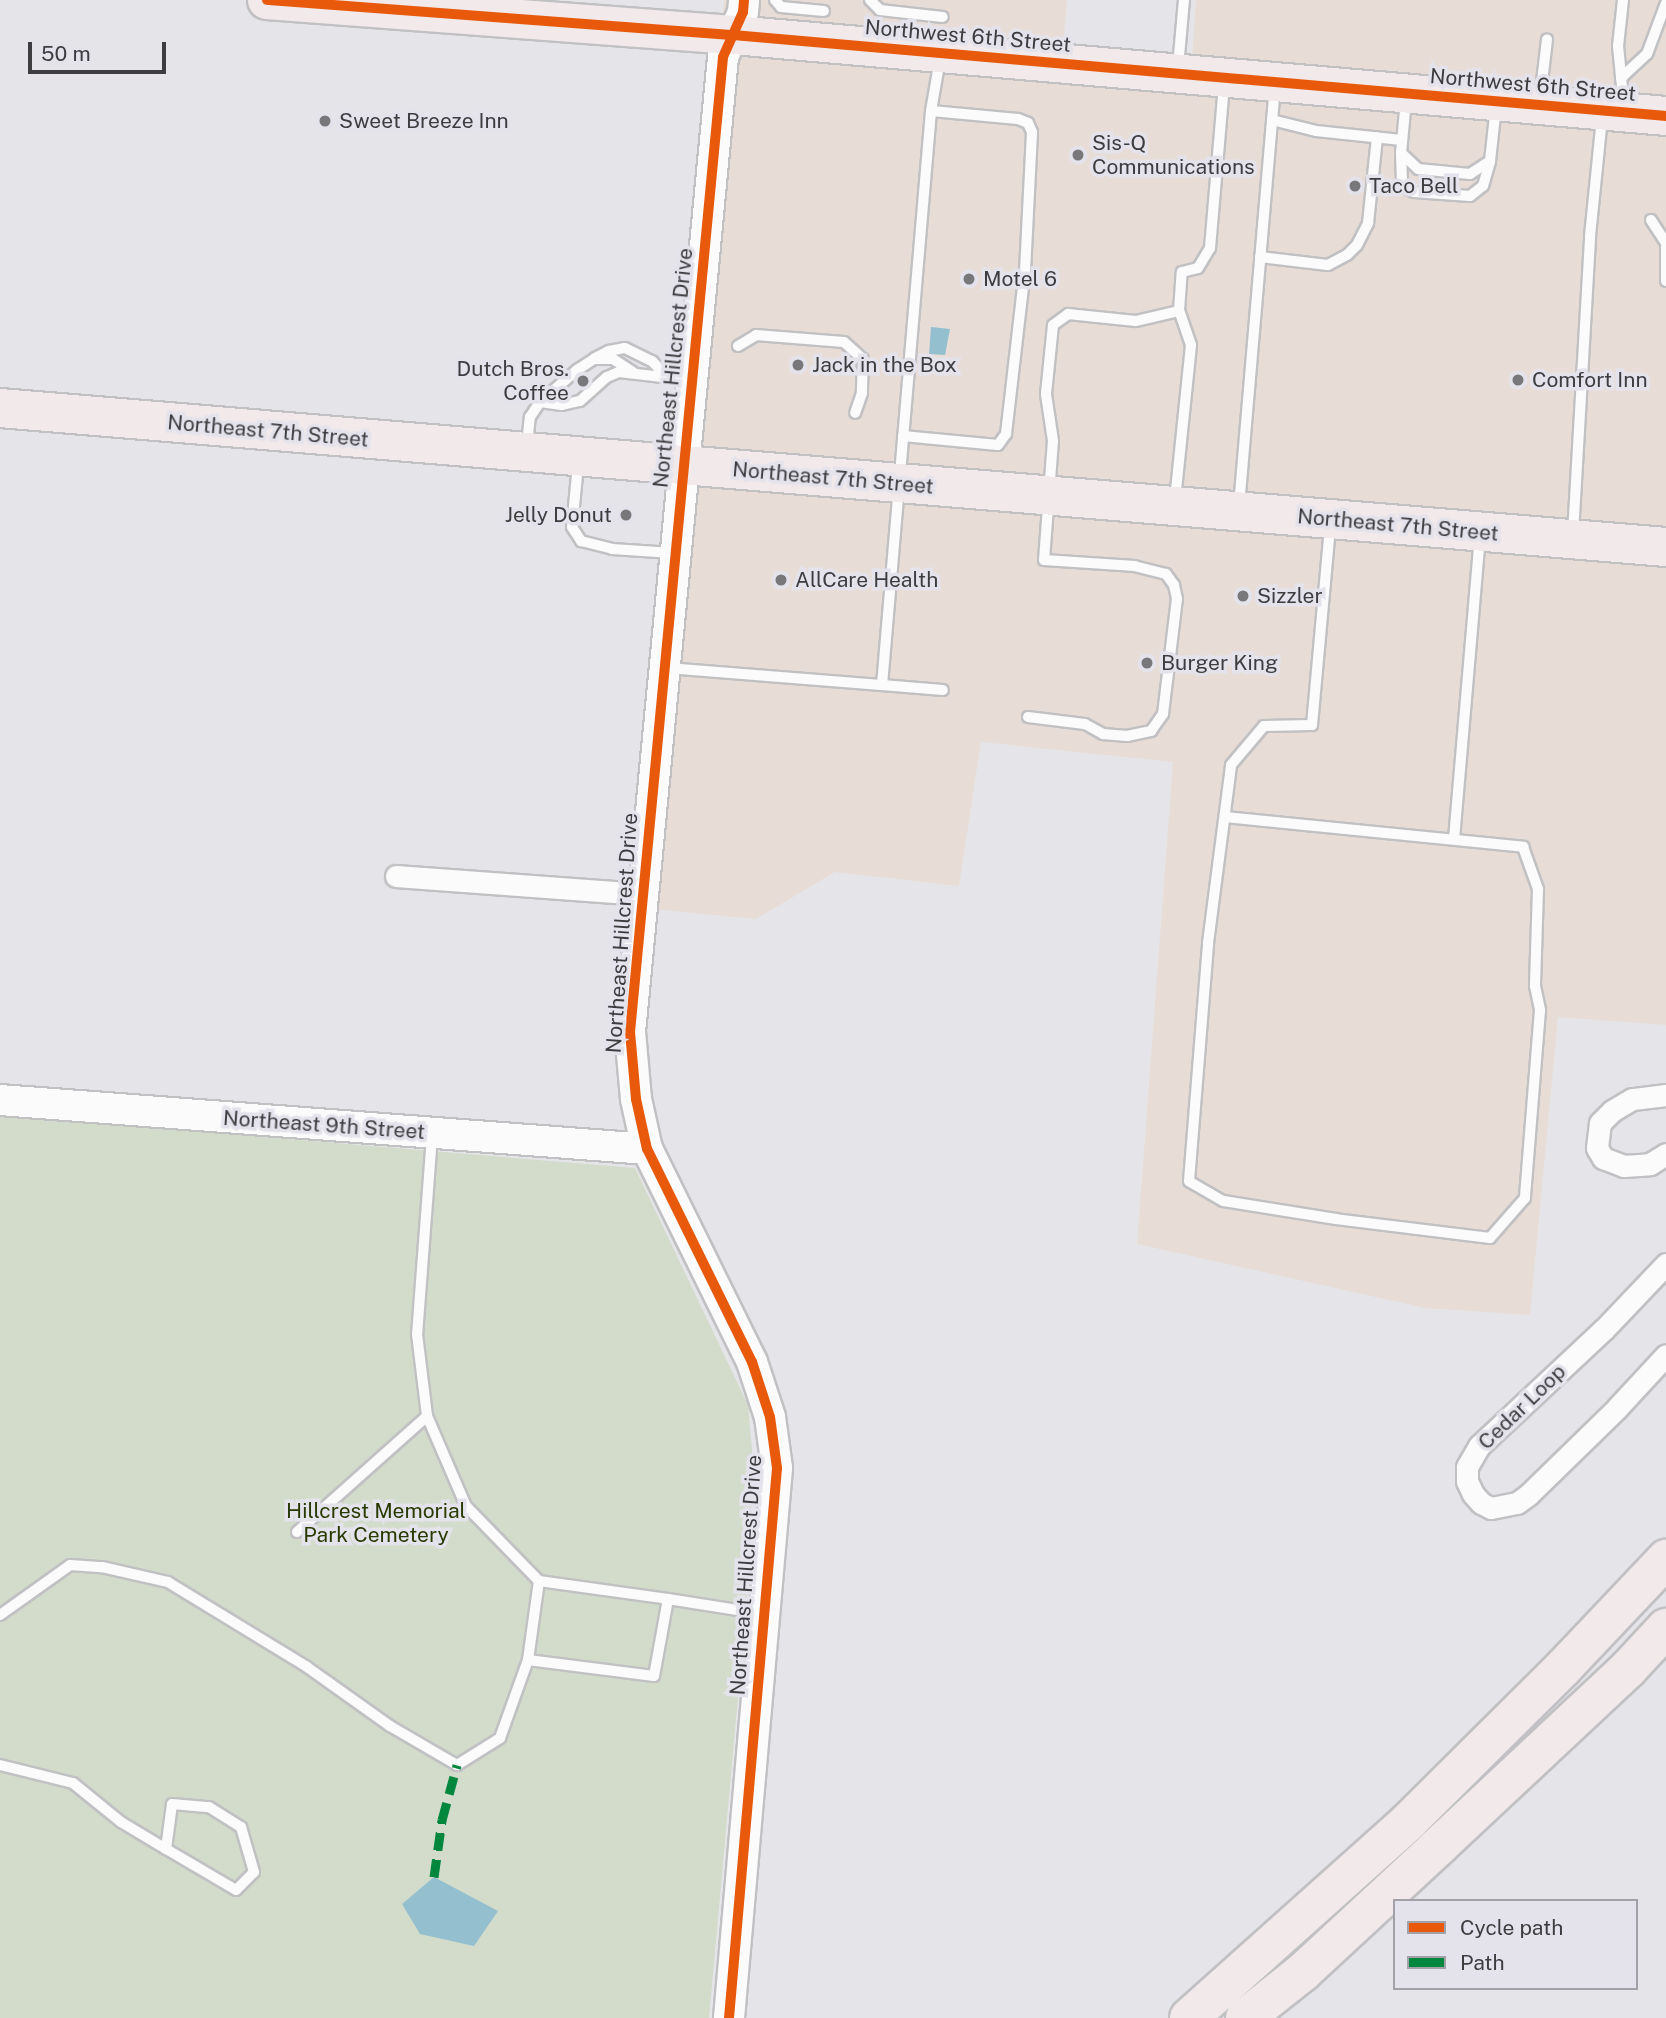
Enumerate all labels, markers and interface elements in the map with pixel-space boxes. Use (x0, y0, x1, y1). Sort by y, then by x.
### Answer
street label: Northwest 6th Street (864, 14, 1072, 58)
scale bar (32, 28, 170, 72)
text: 50 m (41, 41, 91, 66)
street label: Northwest 6th Street (1429, 63, 1637, 107)
place label: Sweet Breeze Inn (339, 108, 509, 134)
marker: Sweet Breeze Inn (317, 113, 333, 129)
place label: Sis-Q Communications (1092, 130, 1255, 180)
marker: Sis-Q Communications (1070, 147, 1086, 163)
place label: Taco Bell (1369, 173, 1459, 199)
marker: Taco Bell (1347, 178, 1363, 194)
street label: Northeast Hillcrest Drive (648, 247, 698, 489)
place label: Motel 6 (983, 266, 1057, 292)
marker: Motel 6 (961, 271, 977, 287)
place label: Jack in the Box (812, 352, 957, 378)
place label: Dutch Bros. Coffee (457, 356, 569, 406)
marker: Jack in the Box (790, 357, 806, 373)
place label: Comfort Inn (1532, 367, 1648, 393)
marker: Comfort Inn (1510, 372, 1526, 388)
marker: Dutch Bros. Coffee (575, 373, 591, 389)
street label: Northeast 7th Street (166, 410, 370, 452)
street label: Northeast 7th Street (731, 457, 935, 499)
place label: Jelly Donut (505, 502, 612, 528)
street label: Northeast 7th Street (1296, 504, 1500, 546)
marker: Jelly Donut (618, 507, 634, 523)
place label: AllCare Health (795, 567, 938, 593)
marker: AllCare Health (773, 572, 789, 588)
place label: Sizzler (1257, 583, 1323, 609)
marker: Sizzler (1235, 588, 1251, 604)
place label: Burger King (1161, 650, 1278, 676)
marker: Burger King (1139, 655, 1155, 671)
street label: Northeast Hillcrest Drive (601, 812, 643, 1054)
street label: Northeast 9th Street (222, 1105, 426, 1145)
street label: Cedar Loop (1473, 1359, 1571, 1455)
street label: Northeast Hillcrest Drive (725, 1454, 767, 1696)
park label: Hillcrest Memorial Park Cemetery (286, 1498, 466, 1548)
legend (1393, 1899, 1638, 1990)
text: Cycle path (1460, 1915, 1563, 1940)
text: Path (1460, 1950, 1505, 1975)

